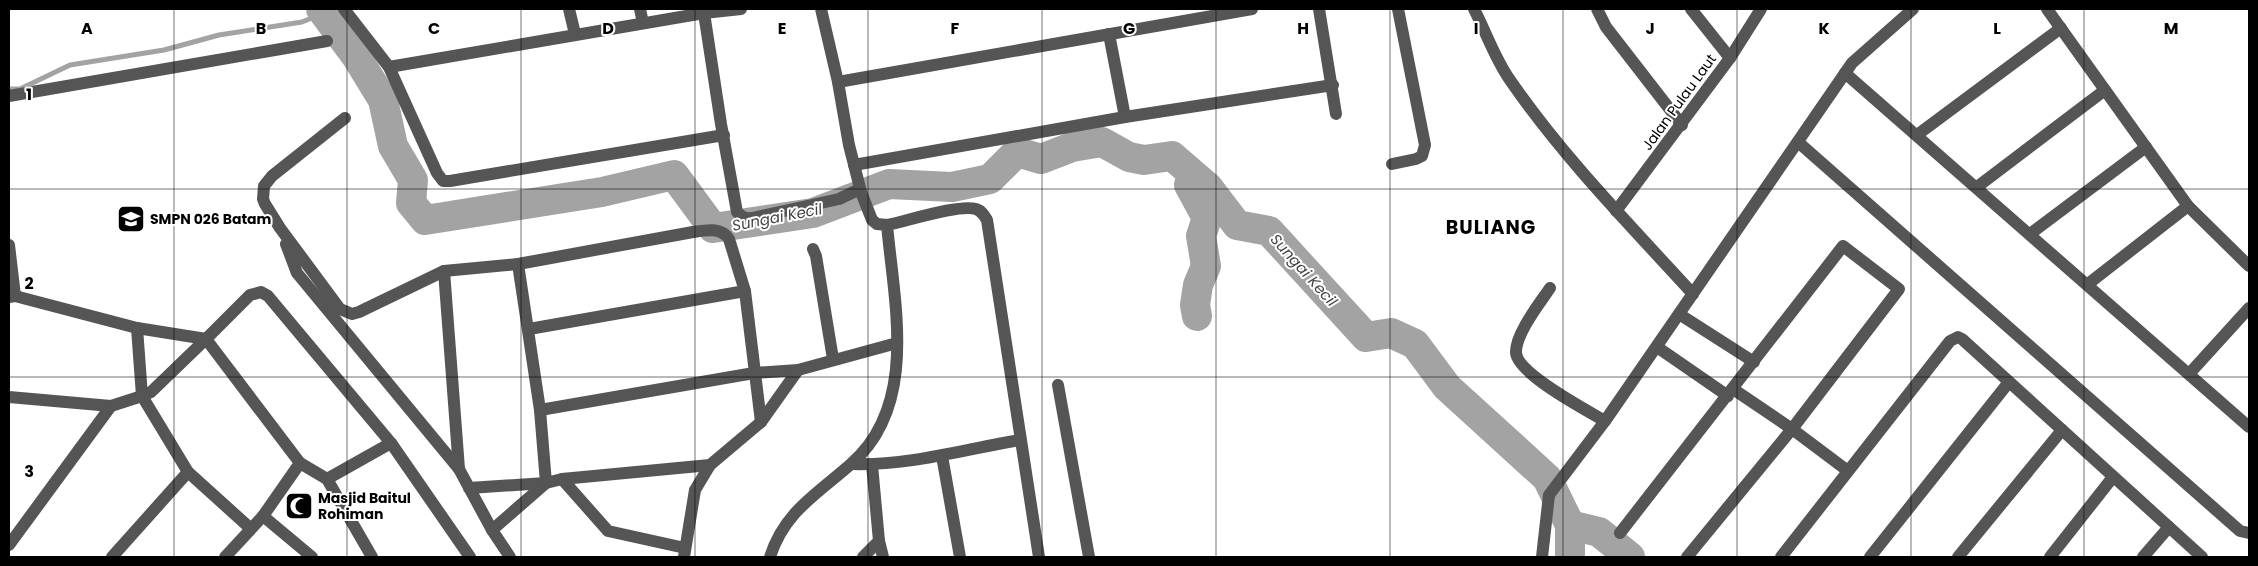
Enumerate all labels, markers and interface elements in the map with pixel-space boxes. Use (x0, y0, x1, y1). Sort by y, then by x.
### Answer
text: A (81, 17, 93, 40)
text: B (256, 17, 266, 40)
text: C (428, 17, 440, 40)
text: D (602, 17, 614, 40)
text: E (778, 17, 786, 40)
text: F (951, 17, 960, 40)
text: G (1123, 17, 1135, 40)
text: H (1297, 17, 1309, 40)
text: I (1474, 17, 1478, 40)
text: J (1645, 17, 1655, 40)
text: K (1818, 17, 1830, 40)
text: L (1993, 17, 2001, 40)
text: M (2164, 17, 2178, 40)
street label: Jalan Pulau Laut (1637, 50, 1721, 154)
text: 1 (26, 83, 32, 106)
water label: Sungai Kecil (730, 198, 824, 236)
school or university icon: SMPN 026 Batam (116, 204, 146, 234)
place label: SMPN 026 Batam (150, 209, 272, 229)
district label: BULIANG (1446, 214, 1536, 241)
water label: Sungai Kecil (1266, 229, 1342, 311)
text: 2 (24, 272, 34, 295)
text: 3 (24, 460, 34, 483)
place label: Masjid Baitul Rohiman (318, 488, 411, 524)
mosque icon: Masjid Baitul Rohiman (284, 491, 314, 521)

